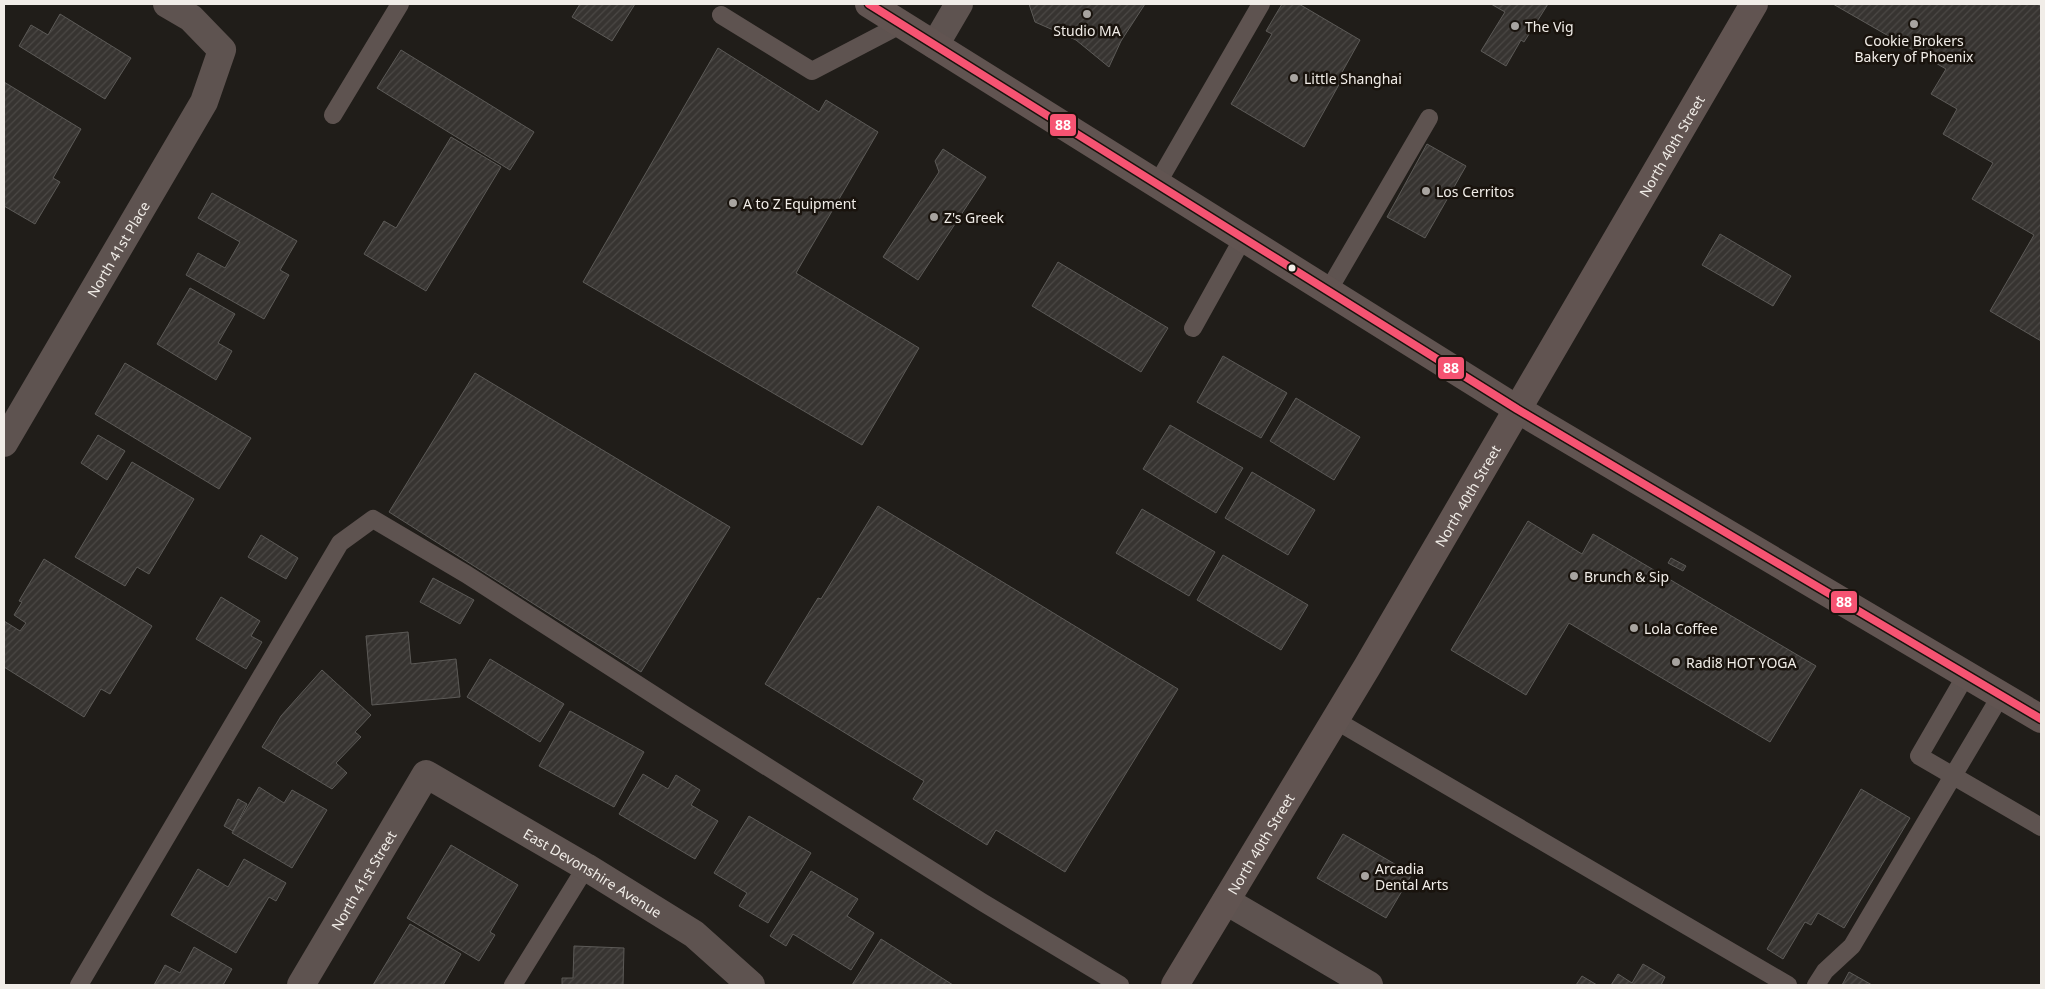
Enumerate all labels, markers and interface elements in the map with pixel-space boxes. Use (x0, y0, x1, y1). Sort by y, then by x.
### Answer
marker: Studio MA (1081, 8, 1093, 20)
place label: The Vig (1525, 17, 1574, 36)
marker: Cookie Brokers Bakery of Phoenix (1908, 18, 1920, 30)
marker: The Vig (1509, 20, 1521, 32)
place label: Studio MA (1053, 21, 1121, 40)
place label: Cookie Brokers Bakery of Phoenix (1855, 31, 1974, 66)
place label: Little Shanghai (1304, 69, 1402, 88)
marker: Little Shanghai (1288, 72, 1300, 84)
street label: North 40th Street (1634, 91, 1708, 200)
line badge: 88 (1049, 113, 1077, 137)
text: 88 (1055, 115, 1071, 134)
place label: Los Cerritos (1436, 182, 1515, 201)
marker: Los Cerritos (1420, 185, 1432, 197)
place label: A to Z Equipment (743, 194, 856, 213)
street label: North 41st Place (82, 197, 153, 300)
marker: A to Z Equipment (727, 197, 739, 209)
place label: Z's Greek (944, 208, 1005, 227)
marker: Z's Greek (928, 211, 940, 223)
unlabelled marker (1287, 263, 1297, 273)
line badge: 88 (1437, 356, 1465, 380)
text: 88 (1443, 358, 1459, 377)
street label: North 40th Street (1430, 441, 1504, 550)
place label: Brunch & Sip (1584, 567, 1669, 586)
marker: Brunch & Sip (1568, 570, 1580, 582)
line badge: 88 (1830, 590, 1858, 614)
text: 88 (1836, 592, 1852, 611)
place label: Lola Coffee (1644, 619, 1718, 638)
marker: Lola Coffee (1628, 622, 1640, 634)
place label: Radi8 HOT YOGA (1686, 653, 1797, 672)
marker: Radi8 HOT YOGA (1670, 656, 1682, 668)
street label: North 40th Street (1222, 790, 1298, 898)
street label: East Devonshire Avenue (520, 823, 666, 921)
street label: North 41st Street (326, 827, 400, 933)
place label: Arcadia Dental Arts (1375, 859, 1449, 894)
marker: Arcadia Dental Arts (1359, 870, 1371, 882)

